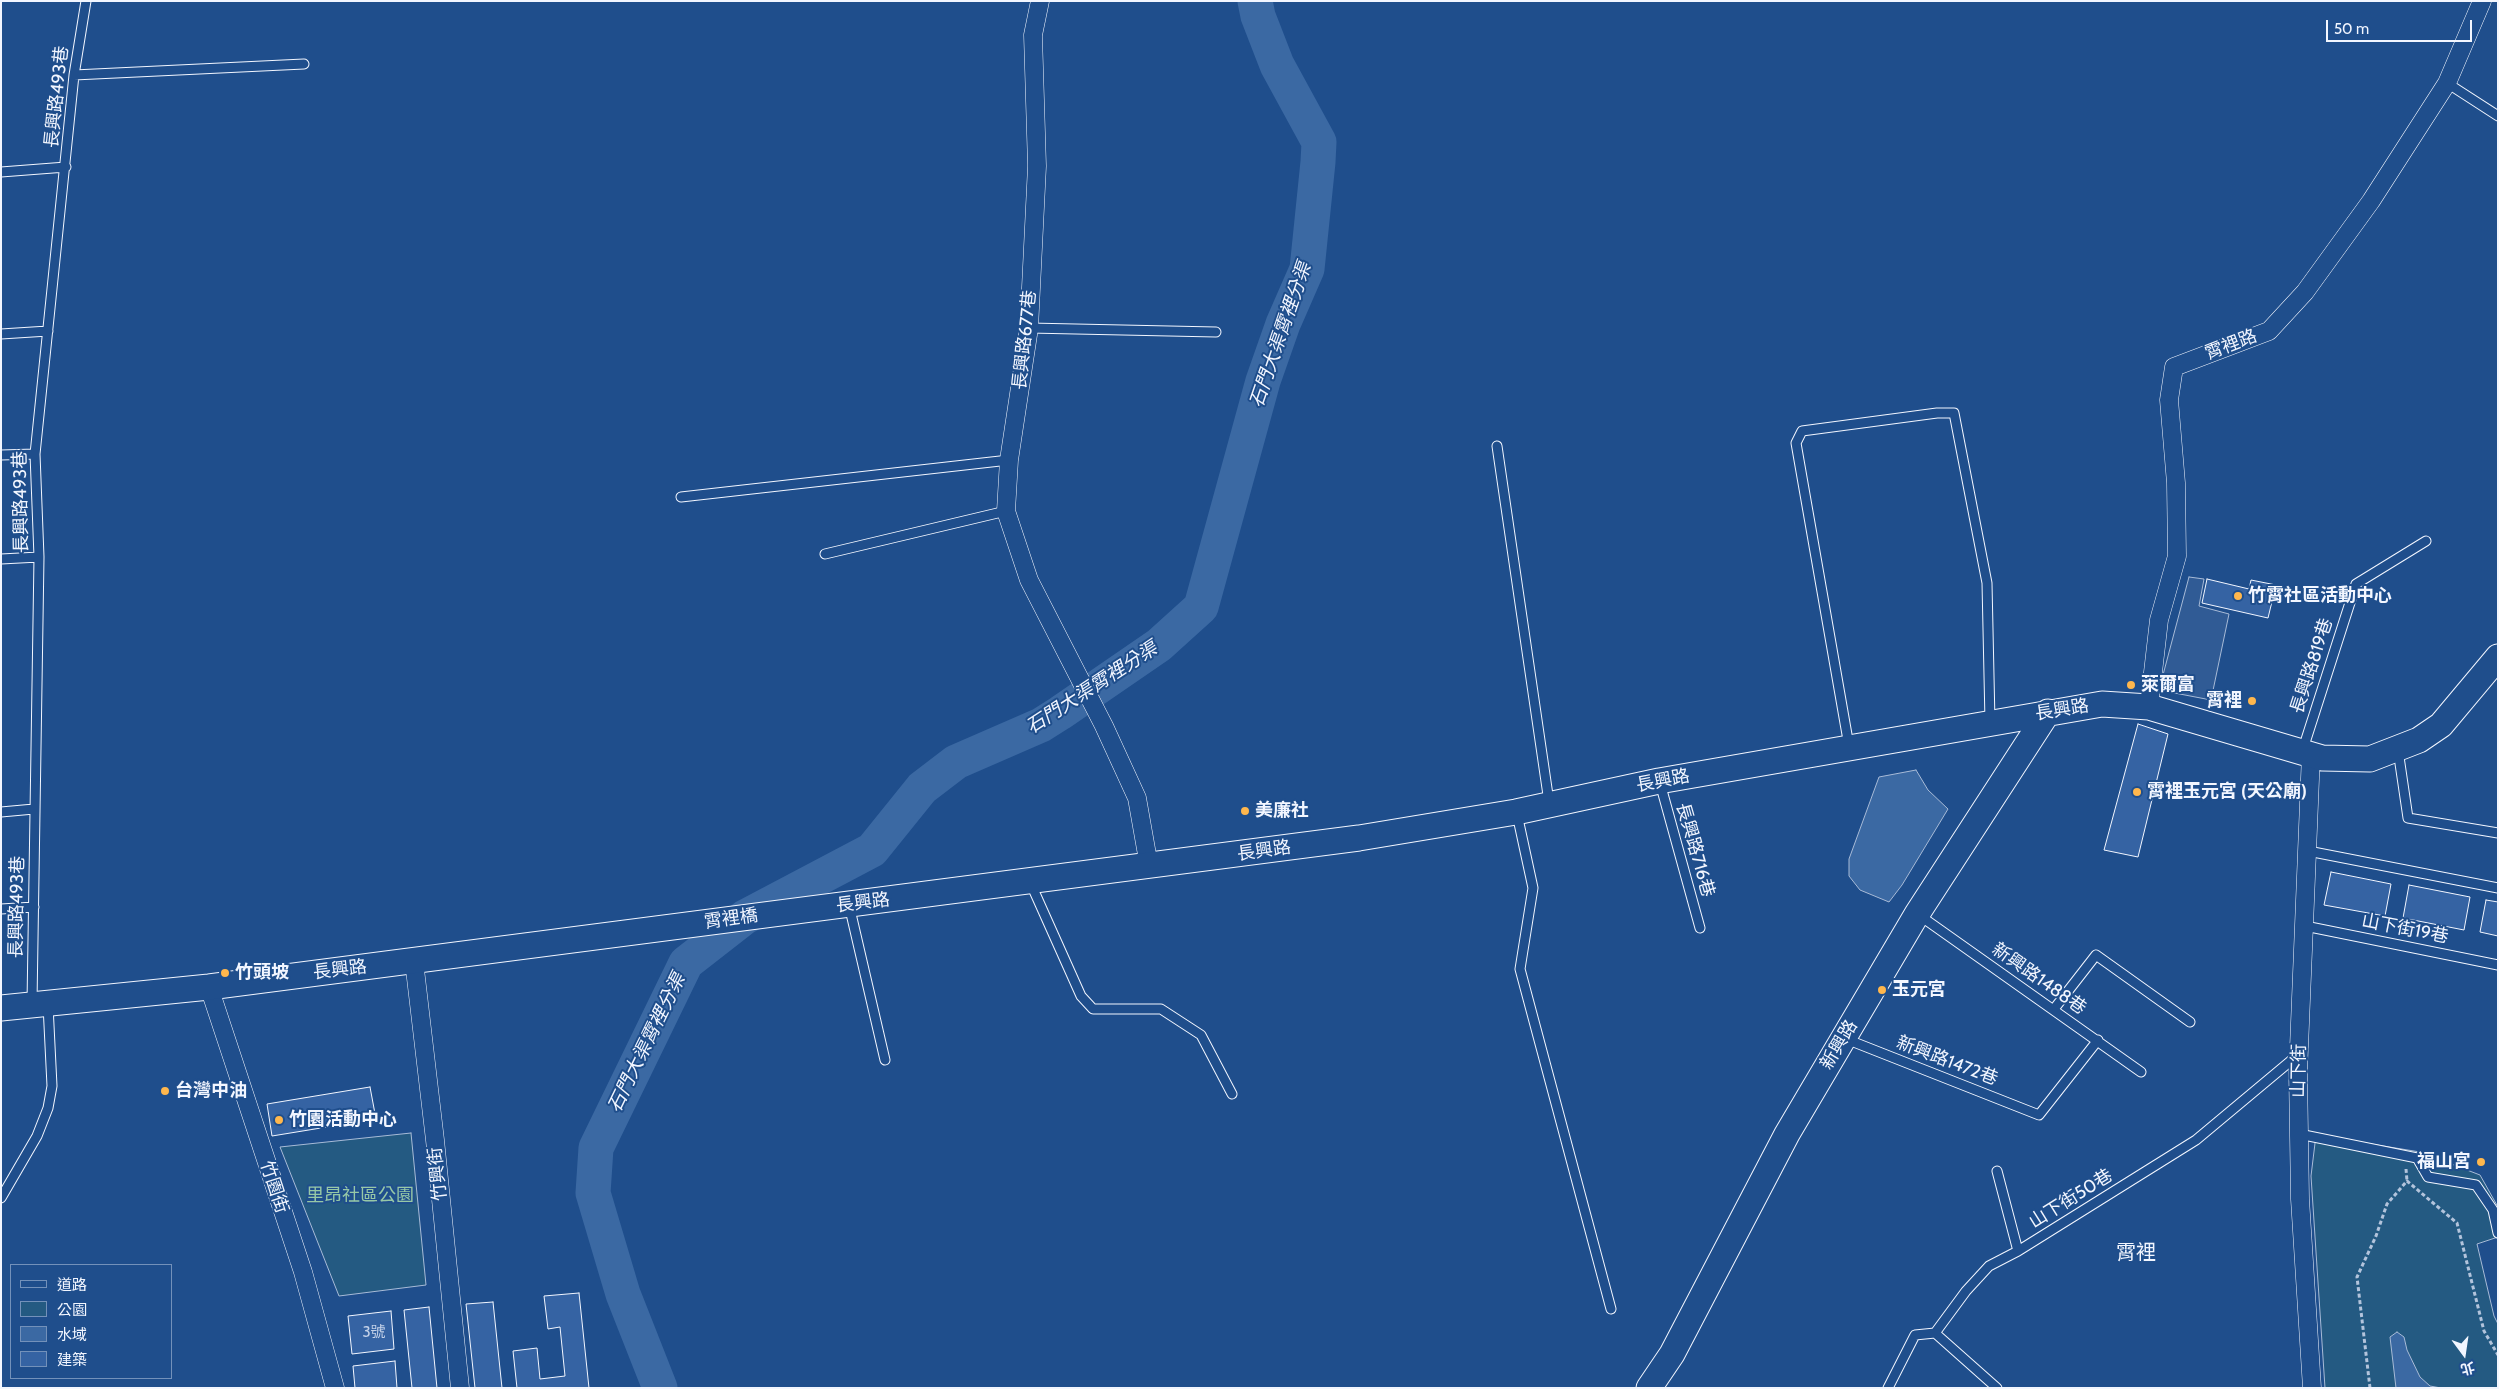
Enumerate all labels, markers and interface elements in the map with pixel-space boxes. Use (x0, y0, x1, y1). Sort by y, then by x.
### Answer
scale bar (2329, 10, 2475, 42)
text: 50 m (2334, 20, 2369, 38)
street label: 長興路493巷 (41, 45, 73, 149)
water label: 石門大渠霄裡分渠 (1245, 259, 1317, 411)
street label: 長興路677巷 (1009, 289, 1041, 391)
street label: 霄裡路 (2202, 325, 2260, 365)
street label: 長興路493巷 (9, 451, 33, 553)
place label: 竹霄社區活動中心 (2248, 585, 2392, 607)
marker: 竹霄社區活動中心 (2232, 590, 2244, 602)
street label: 長興路819巷 (2286, 616, 2338, 716)
water label: 石門大渠霄裡分渠 (1022, 637, 1162, 739)
place label: 萊爾富 (2141, 674, 2195, 696)
marker: 萊爾富 (2125, 679, 2137, 691)
place label: 霄裡 (2206, 690, 2242, 712)
street label: 長興路 (2034, 695, 2090, 725)
marker: 霄裡 (2246, 695, 2258, 707)
street label: 長興路 (1634, 765, 1692, 797)
place label: 霄裡玉元宮 (天公廟) (2147, 781, 2307, 803)
marker: 霄裡玉元宮 (天公廟) (2131, 786, 2143, 798)
place label: 美廉社 (1255, 800, 1309, 822)
street label: 長興路716巷 (1671, 800, 1719, 900)
marker: 美廉社 (1239, 805, 1251, 817)
street label: 長興路 (1236, 837, 1292, 865)
street label: 長興路493巷 (5, 856, 29, 958)
street label: 長興路 (835, 889, 891, 917)
street label: 霄裡橋 (703, 905, 759, 933)
street label: 山下街19巷 (2360, 910, 2450, 948)
street label: 新興路1488巷 (1988, 939, 2090, 1019)
street label: 長興路 (312, 956, 368, 984)
place label: 竹頭坡 (235, 962, 289, 984)
marker: 竹頭坡 (219, 967, 231, 979)
water label: 石門大渠霄裡分渠 (603, 970, 691, 1116)
place label: 玉元宮 (1892, 979, 1946, 1001)
marker: 玉元宮 (1876, 984, 1888, 996)
street label: 新興路 (1816, 1016, 1862, 1074)
street label: 新興路1472巷 (1893, 1032, 2001, 1090)
street label: 山下街 (2288, 1044, 2310, 1098)
place label: 台灣中油 (175, 1080, 247, 1102)
marker: 台灣中油 (159, 1085, 171, 1097)
place label: 竹園活動中心 (289, 1109, 397, 1131)
marker: 竹園活動中心 (273, 1114, 285, 1126)
street label: 竹興街 (424, 1146, 452, 1202)
place label: 福山宮 (2417, 1151, 2471, 1173)
marker: 福山宮 (2475, 1156, 2487, 1168)
street label: 竹園街 (255, 1158, 293, 1216)
street label: 山下街50巷 (2025, 1165, 2117, 1233)
park label: 里昂社區公園 (306, 1185, 414, 1207)
district label: 霄裡 (2116, 1241, 2156, 1265)
legend (10, 1264, 172, 1379)
text: 道路 (57, 1276, 87, 1294)
text: 公園 (57, 1301, 87, 1319)
house number: 3號 (362, 1324, 386, 1342)
text: 水域 (57, 1326, 87, 1344)
north arrow (2439, 1329, 2489, 1379)
text: 建築 (57, 1351, 87, 1369)
text: 北 (2459, 1358, 2477, 1379)

